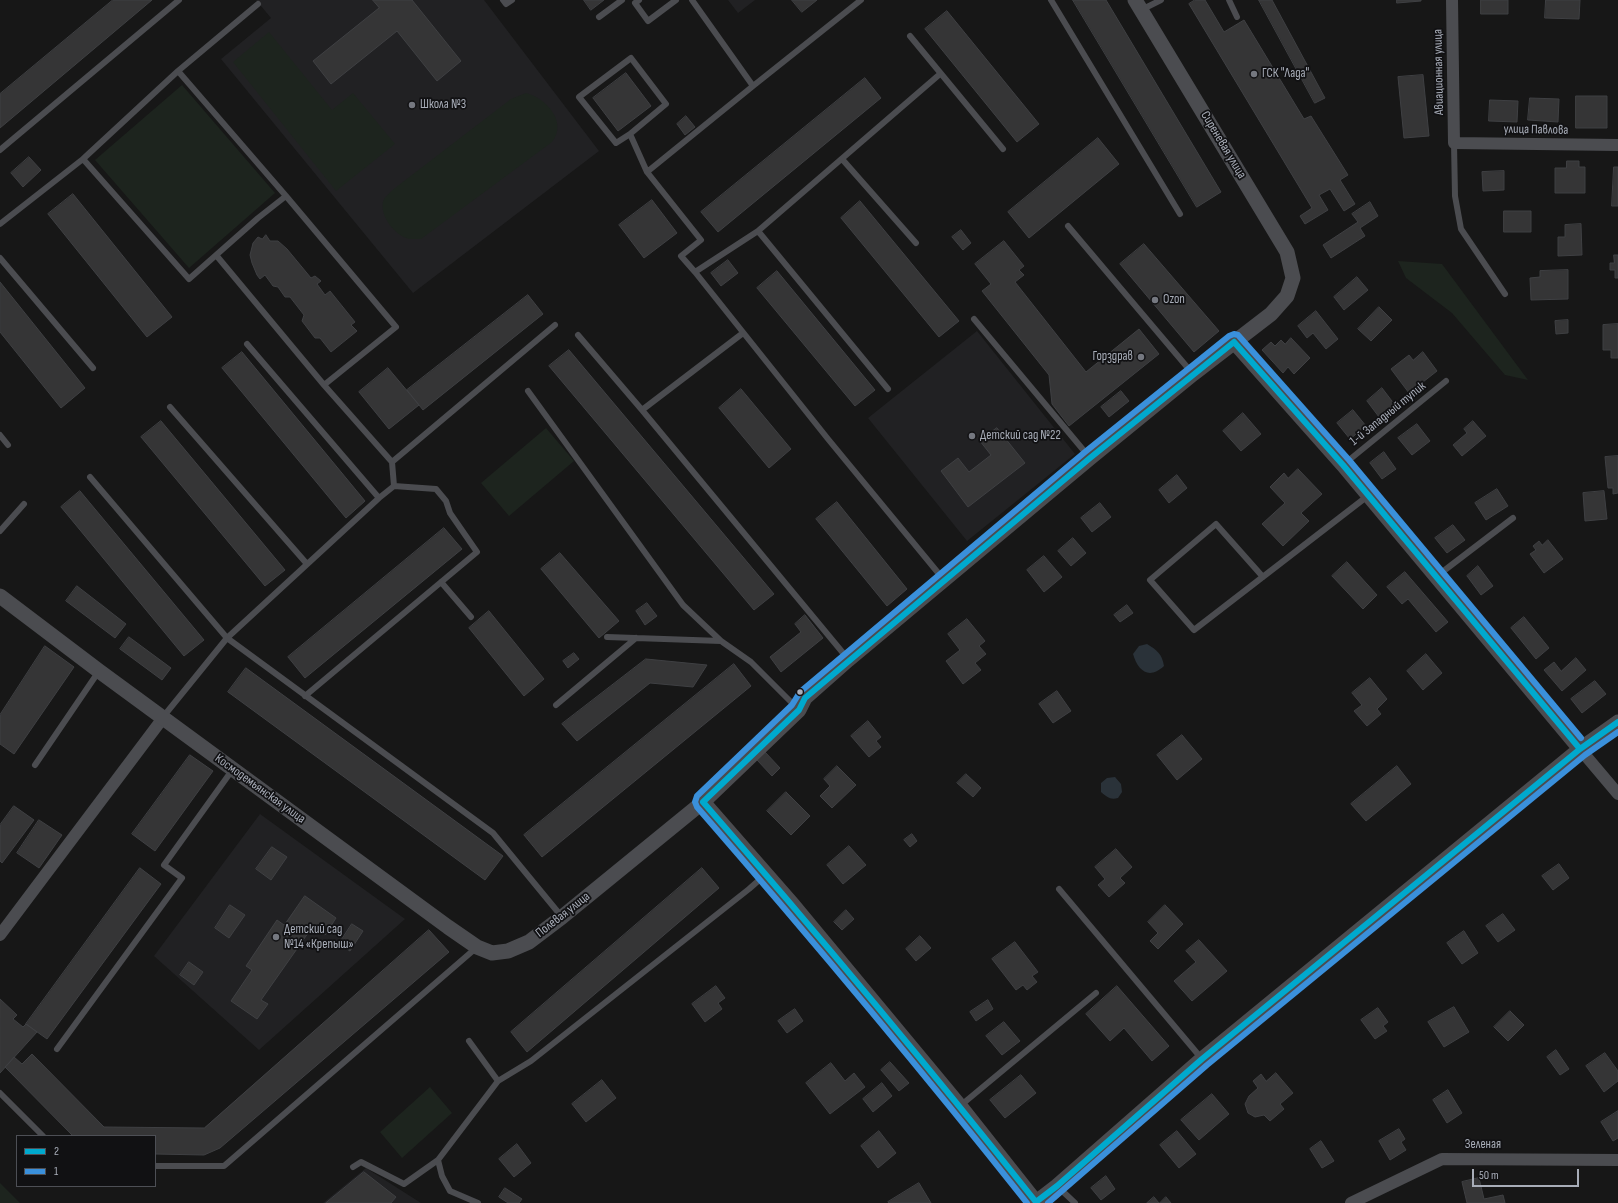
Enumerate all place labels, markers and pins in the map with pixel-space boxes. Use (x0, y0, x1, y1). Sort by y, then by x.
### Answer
place label: ГСК "Лада" (1262, 66, 1309, 82)
marker: ГСК "Лада" (1249, 69, 1259, 79)
place label: Школа №3 (420, 97, 466, 113)
marker: Школа №3 (407, 100, 417, 110)
place label: Ozon (1163, 292, 1185, 308)
marker: Ozon (1150, 295, 1160, 305)
place label: Горздрав (1093, 349, 1133, 365)
marker: Горздрав (1136, 352, 1146, 362)
place label: Детский сад №22 (980, 428, 1061, 444)
marker: Детский сад №22 (967, 431, 977, 441)
unlabelled marker (795, 687, 805, 697)
place label: Детский сад №14 «Крепыш» (284, 922, 354, 953)
marker: Детский сад №14 «Крепыш» (271, 932, 281, 942)

